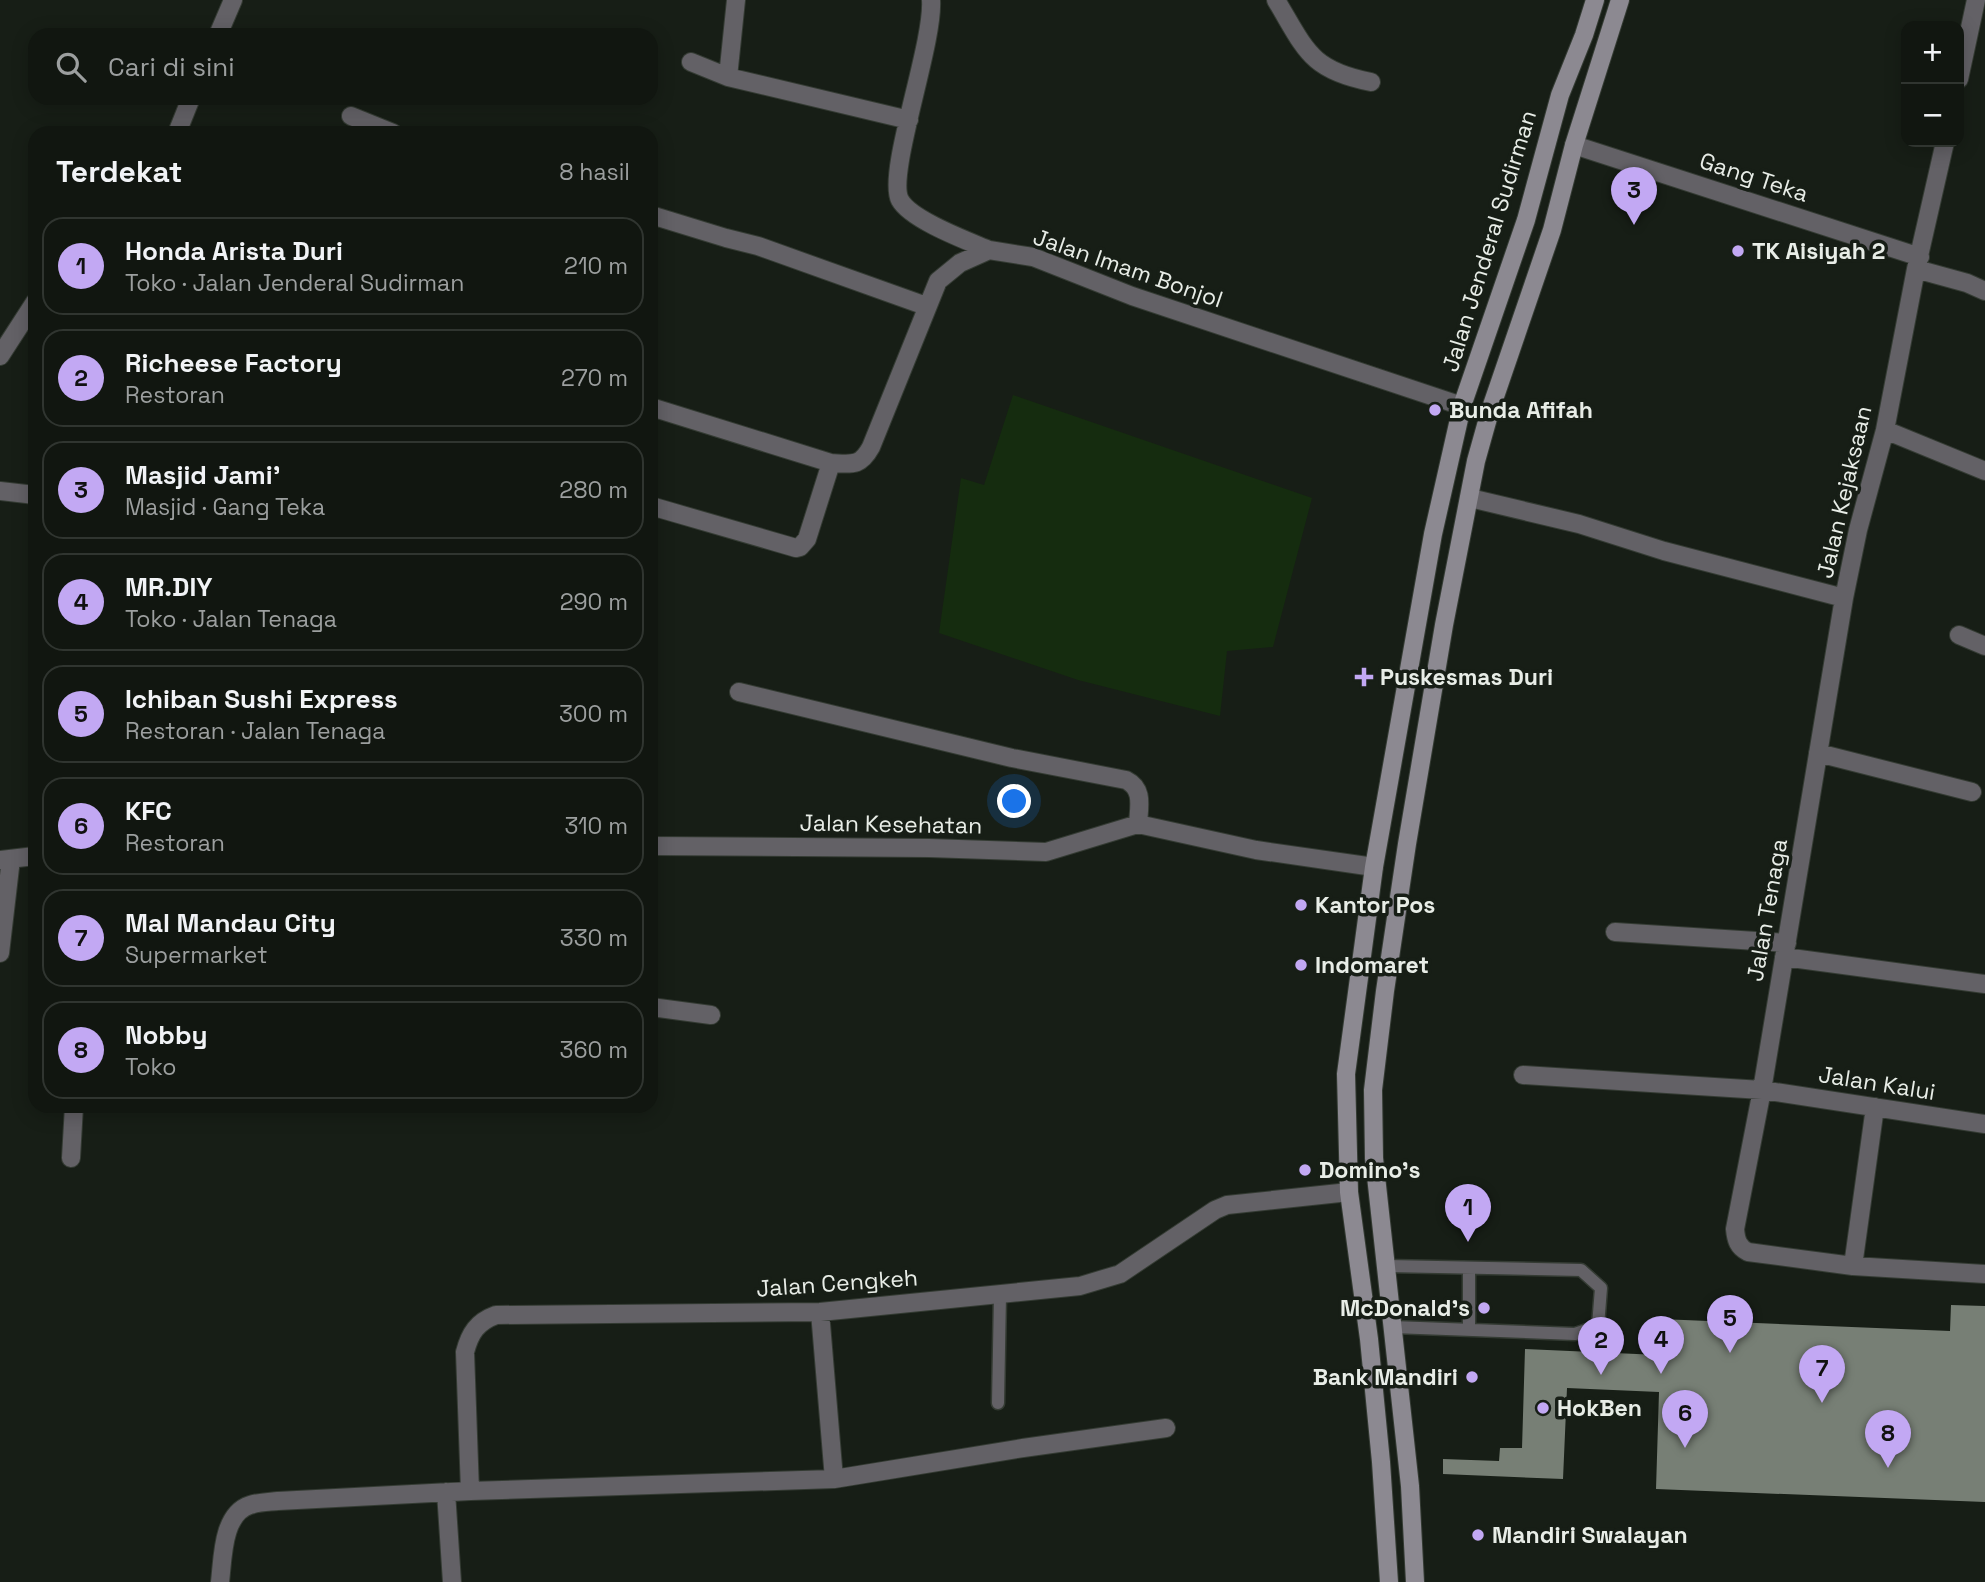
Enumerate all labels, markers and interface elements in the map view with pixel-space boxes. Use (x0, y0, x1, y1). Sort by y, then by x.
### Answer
map controls (1901, 21, 1964, 147)
button: + (1901, 21, 1964, 84)
search box (28, 28, 658, 105)
icon: search (52, 48, 90, 86)
text: Cari di sini (108, 50, 235, 84)
button: − (1901, 84, 1964, 147)
street label: Jalan Jenderal Sudirman (1435, 107, 1543, 375)
street label: Gang Teka (1696, 145, 1812, 209)
text: Terdekat (56, 152, 182, 191)
text: 8 hasil (559, 157, 630, 187)
pin: 3 (1611, 167, 1657, 225)
street label: Jalan Imam Bonjol (1029, 221, 1227, 315)
text: Honda Arista Duri (125, 234, 343, 268)
place label: TK Aisiyah 2 (1752, 236, 1886, 266)
marker: TK Aisiyah 2 (1730, 243, 1746, 259)
text: 1 (76, 251, 86, 281)
text: 210 m (564, 251, 628, 281)
text: Toko · Jalan Jenderal Sudirman (125, 268, 464, 298)
text: Richeese Factory (125, 346, 342, 380)
text: 2 (74, 363, 88, 393)
text: 270 m (561, 363, 628, 393)
text: Restoran (125, 380, 225, 410)
place label: Bunda Afifah (1449, 395, 1593, 425)
marker: Bunda Afifah (1427, 402, 1443, 418)
street label: Jalan Kejaksaan (1810, 403, 1878, 581)
text: Masjid Jami' (125, 458, 280, 492)
text: 3 (74, 475, 88, 505)
text: 280 m (559, 475, 628, 505)
text: Masjid · Gang Teka (125, 492, 325, 522)
text: MR.DIY (125, 570, 213, 604)
text: 4 (74, 587, 88, 617)
text: 290 m (560, 587, 628, 617)
text: Toko · Jalan Tenaga (125, 604, 337, 634)
place label: Puskesmas Duri (1380, 662, 1553, 692)
marker: Puskesmas Duri (1354, 667, 1374, 687)
text: Ichiban Sushi Express (125, 682, 398, 716)
text: 5 (74, 699, 88, 729)
text: 300 m (559, 699, 628, 729)
text: Restoran · Jalan Tenaga (125, 716, 386, 746)
your location (997, 784, 1031, 818)
text: KFC (125, 794, 172, 828)
street label: Jalan Kesehatan (799, 807, 983, 841)
text: 6 (74, 811, 88, 841)
text: 310 m (564, 811, 628, 841)
text: Restoran (125, 828, 225, 858)
street label: Jalan Tenaga (1740, 836, 1794, 984)
place label: Kantor Pos (1315, 890, 1435, 920)
marker: Kantor Pos (1293, 897, 1309, 913)
text: Mal Mandau City (125, 906, 336, 940)
text: 7 (75, 923, 87, 953)
text: 330 m (560, 923, 628, 953)
text: Supermarket (125, 940, 267, 970)
place label: Indomaret (1315, 950, 1429, 980)
marker: Indomaret (1293, 957, 1309, 973)
text: Nobby (125, 1018, 208, 1052)
text: 8 (74, 1035, 88, 1065)
text: 360 m (560, 1035, 628, 1065)
text: Toko (125, 1052, 176, 1082)
street label: Jalan Kalui (1816, 1059, 1938, 1107)
place label: Domino's (1319, 1155, 1420, 1185)
marker: Domino's (1297, 1162, 1313, 1178)
pin: 1 (1445, 1184, 1491, 1242)
street label: Jalan Cengkeh (755, 1262, 919, 1304)
place label: McDonald's (1340, 1293, 1470, 1323)
pin: 5 (1707, 1295, 1753, 1353)
marker: McDonald's (1476, 1300, 1492, 1316)
pin: 4 (1638, 1316, 1684, 1374)
pin: 2 (1578, 1317, 1624, 1375)
pin: 7 (1799, 1345, 1845, 1403)
place label: Bank Mandiri (1313, 1362, 1458, 1392)
marker: Bank Mandiri (1464, 1369, 1480, 1385)
pin: 6 (1662, 1390, 1708, 1448)
place label: HokBen (1557, 1393, 1642, 1423)
marker: HokBen (1535, 1400, 1551, 1416)
pin: 8 (1865, 1410, 1911, 1468)
place label: Mandiri Swalayan (1492, 1520, 1688, 1550)
marker: Mandiri Swalayan (1470, 1527, 1486, 1543)

